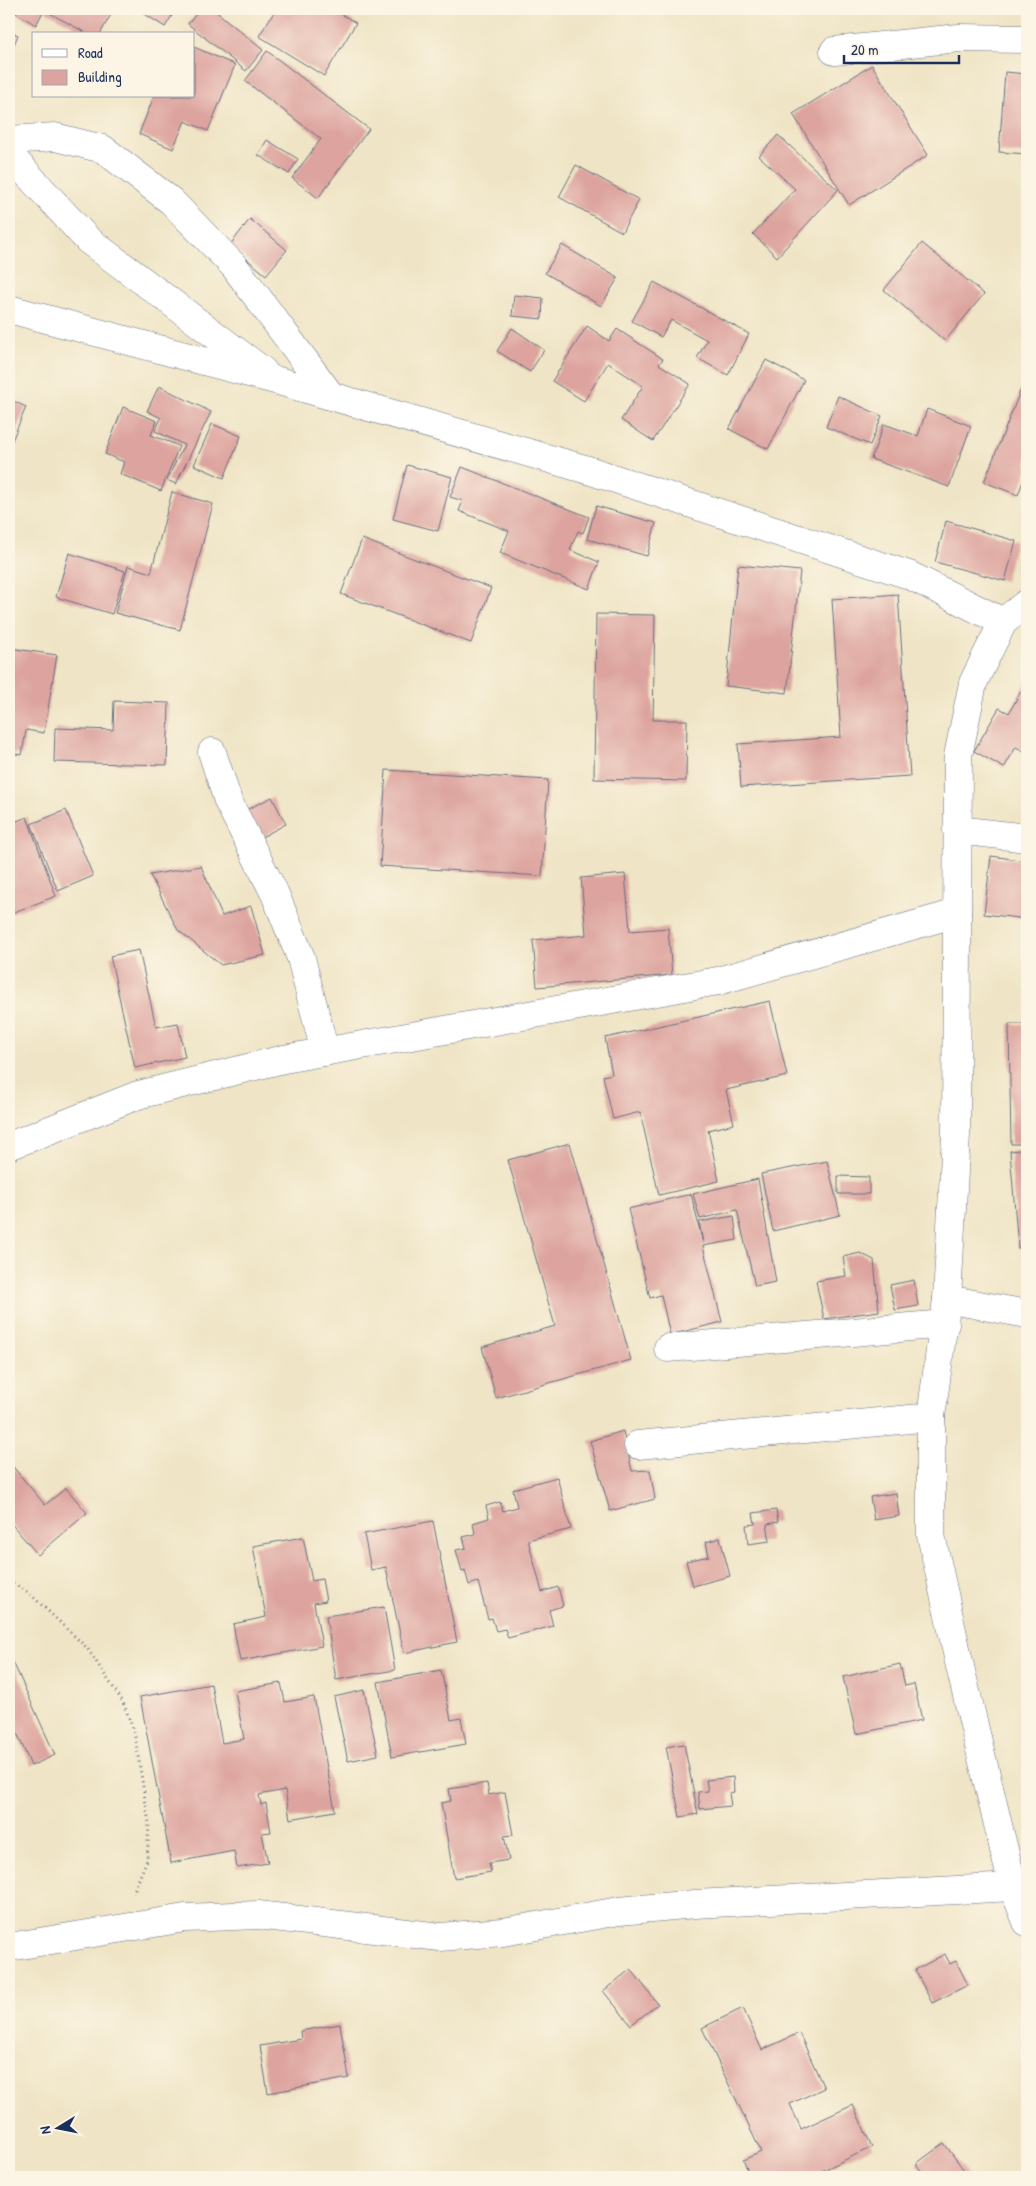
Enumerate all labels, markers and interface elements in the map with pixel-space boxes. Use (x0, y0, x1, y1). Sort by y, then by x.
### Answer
legend (32, 32, 195, 98)
scale bar (844, 32, 958, 64)
text: 20 m (851, 39, 878, 60)
text: Road (78, 42, 103, 63)
text: Building (78, 66, 122, 87)
north arrow (32, 2104, 82, 2154)
text: N (35, 2124, 55, 2136)

